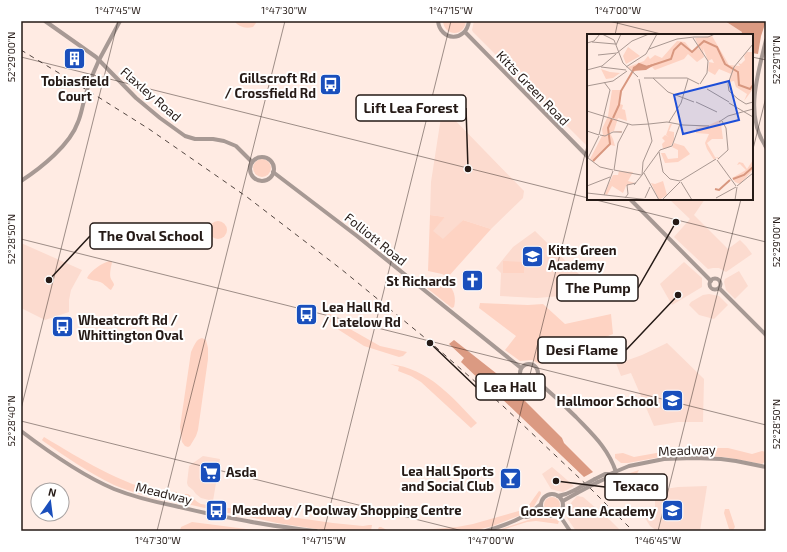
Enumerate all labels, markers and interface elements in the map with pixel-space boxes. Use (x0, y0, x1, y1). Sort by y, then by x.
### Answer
text: 1°47'45"W (95, 4, 141, 16)
text: 1°47'30"W (261, 4, 307, 16)
text: 1°47'15"W (429, 4, 473, 16)
text: 1°47'00"W (595, 4, 642, 16)
text: 52°29'00"N (5, 32, 17, 82)
inset map (587, 34, 753, 200)
text: 52°29'10"N (770, 36, 782, 84)
building icon: Tobiasfield Court (62, 46, 88, 72)
street label: Kitts Green Road (493, 47, 573, 129)
street label: Flaxley Road (117, 63, 185, 125)
place label: Gillscroft Rd / Crossfield Rd (224, 70, 316, 101)
bus stop icon: Gillscroft Rd / Crossfield Rd (318, 72, 344, 98)
place label: Tobiasfield Court (41, 73, 109, 104)
callout: Lift Lea Forest (356, 95, 466, 121)
text: Lift Lea Forest (364, 99, 459, 116)
street label: Folliott Road (342, 209, 410, 269)
text: 52°28'50"N (5, 214, 17, 264)
text: 52°29'00"N (770, 217, 782, 267)
callout: The Oval School (90, 223, 212, 249)
text: The Oval School (98, 227, 204, 244)
place label: Kitts Green Academy (548, 242, 617, 273)
school or university icon: Kitts Green Academy (520, 244, 546, 270)
church icon: St Richards (459, 268, 485, 294)
place label: St Richards (386, 273, 456, 289)
callout: The Pump (557, 275, 638, 301)
text: The Pump (565, 279, 631, 296)
place label: Lea Hall Rd / Latelow Rd (322, 299, 401, 330)
bus stop icon: Lea Hall Rd / Latelow Rd (294, 301, 320, 327)
place label: Wheatcroft Rd / Whittington Oval (78, 312, 184, 343)
bus stop icon: Wheatcroft Rd / Whittington Oval (49, 314, 75, 340)
callout: Desi Flame (538, 337, 626, 363)
text: Desi Flame (546, 341, 618, 358)
callout: Lea Hall (476, 374, 545, 400)
text: Lea Hall (483, 378, 537, 395)
school or university icon: Hallmoor School (660, 388, 686, 414)
place label: Hallmoor School (557, 393, 659, 409)
text: 52°28'40"N (5, 396, 17, 446)
text: 52°28'50"N (770, 399, 782, 449)
street label: Meadway (658, 441, 716, 459)
supermarket icon: Asda (197, 459, 223, 485)
place label: Lea Hall Sports and Social Club (401, 463, 494, 494)
place label: Asda (226, 464, 257, 480)
bar icon: Lea Hall Sports and Social Club (497, 465, 523, 491)
callout: Texaco (605, 474, 667, 500)
text: Texaco (613, 477, 659, 494)
street label: Meadway (134, 478, 194, 508)
north arrow (30, 482, 70, 522)
text: N (47, 485, 58, 499)
bus stop icon: Meadway / Poolway Shopping Centre (204, 497, 230, 523)
school or university icon: Gossey Lane Academy (659, 498, 685, 524)
place label: Meadway / Poolway Shopping Centre (232, 502, 462, 518)
place label: Gossey Lane Academy (521, 503, 657, 519)
text: 1°47'30"W (135, 534, 181, 546)
text: 1°47'15"W (302, 534, 346, 546)
text: 1°47'00"W (468, 534, 515, 546)
text: 1°46'45"W (635, 534, 681, 546)

